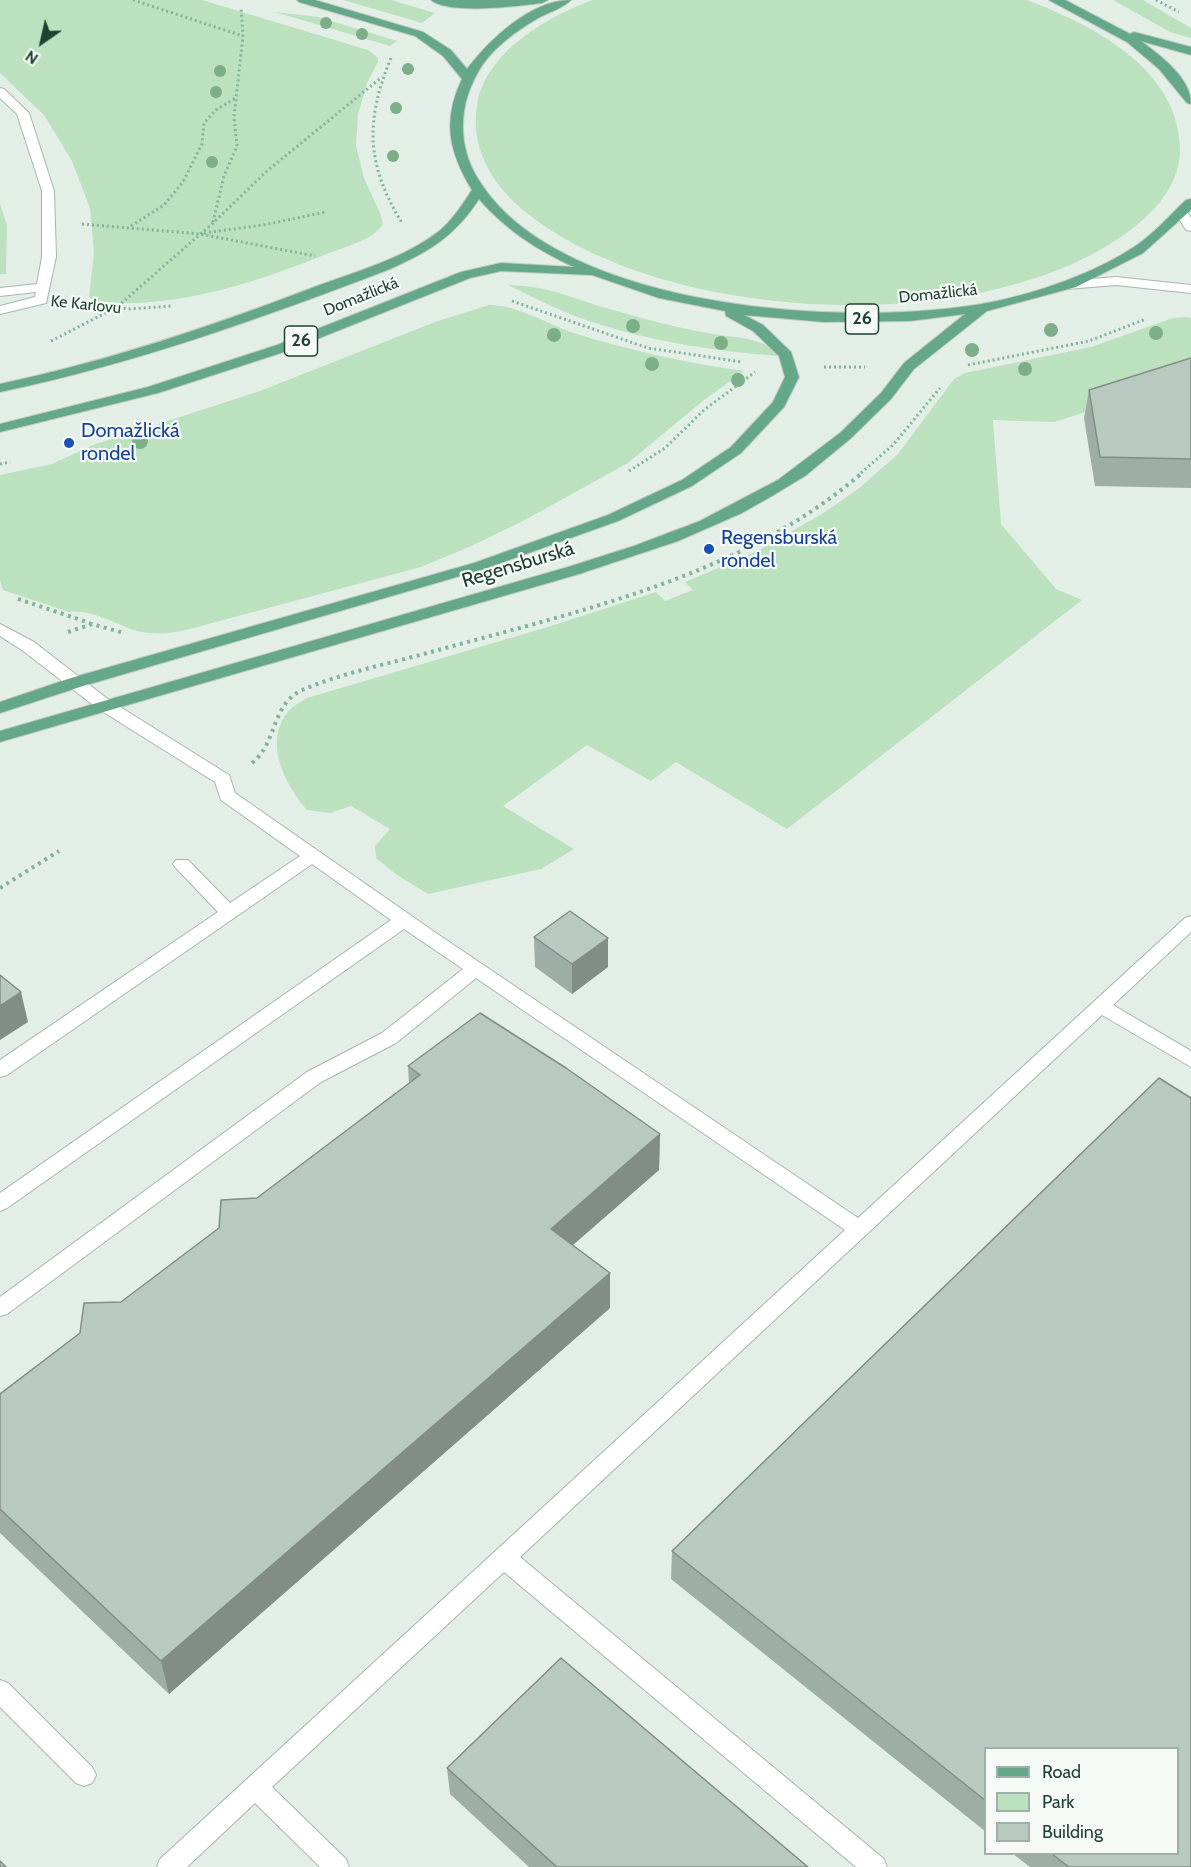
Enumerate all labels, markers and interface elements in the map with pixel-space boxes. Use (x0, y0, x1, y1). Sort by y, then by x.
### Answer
north arrow (12, 12, 72, 72)
text: N (22, 46, 42, 68)
street label: Domažlická (321, 273, 401, 321)
street label: Domažlická (898, 280, 978, 308)
street label: Ke Karlovu (50, 292, 122, 318)
road number: 26 (846, 304, 878, 334)
road number: 26 (284, 326, 318, 356)
place label: Domažlická rondel (81, 419, 179, 466)
marker: Domažlická rondel (62, 436, 76, 450)
place label: Regensburská rondel (721, 526, 837, 573)
street label: Regensburská (459, 537, 577, 593)
marker: Regensburská rondel (702, 542, 716, 556)
legend (984, 1747, 1179, 1855)
text: Road (1042, 1761, 1081, 1783)
text: Park (1042, 1791, 1074, 1813)
text: Building (1042, 1821, 1103, 1843)

